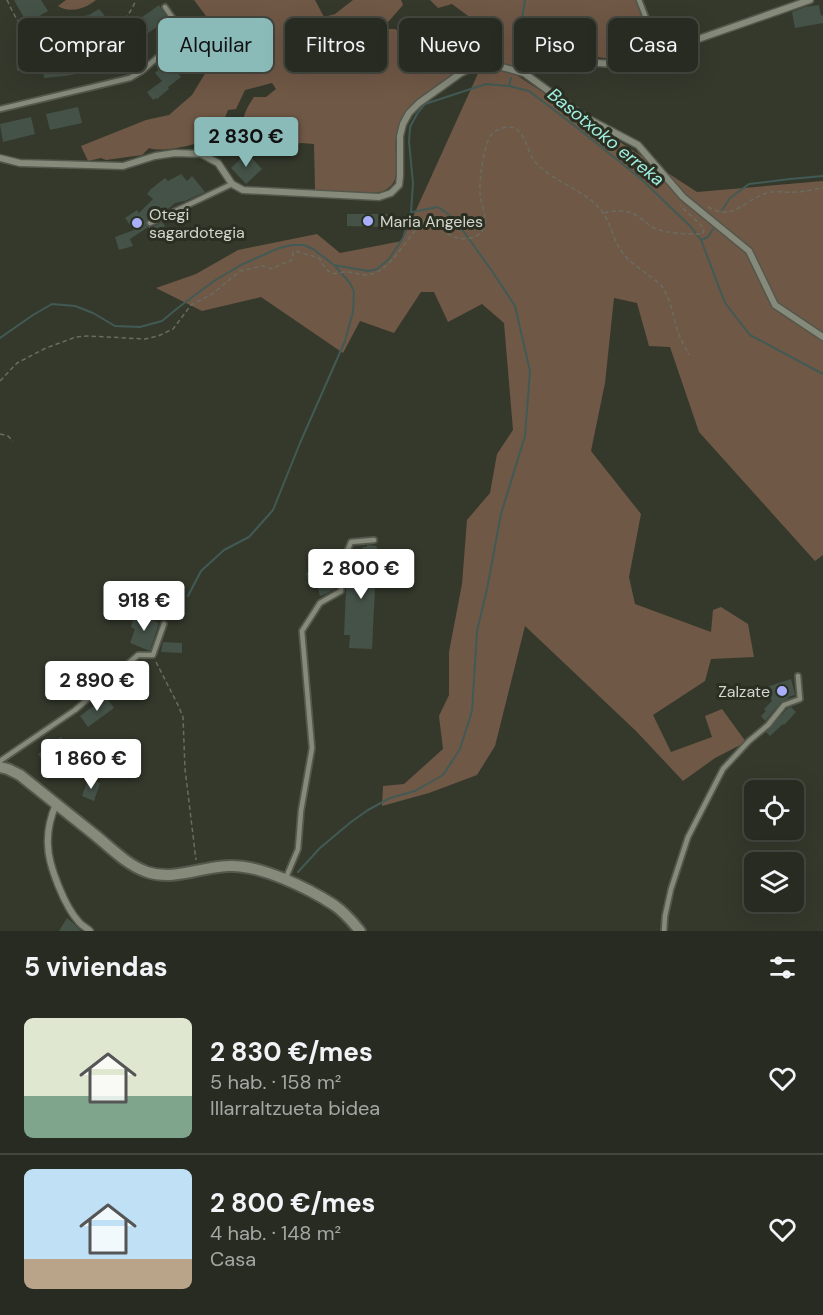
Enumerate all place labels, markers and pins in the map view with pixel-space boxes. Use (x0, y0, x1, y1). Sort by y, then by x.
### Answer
pin: 2 830 € (191, 117, 301, 168)
place label: Otegi sagardotegia (149, 204, 245, 243)
place label: Maria Angeles (380, 211, 483, 232)
marker: Maria Angeles (361, 214, 375, 228)
marker: Otegi sagardotegia (130, 216, 144, 230)
pin: 2 800 € (306, 549, 416, 600)
pin: 918 € (102, 581, 186, 632)
pin: 2 890 € (42, 661, 152, 712)
place label: Zalzate (718, 681, 770, 702)
marker: Zalzate (775, 684, 789, 698)
pin: 1 860 € (36, 739, 146, 790)

